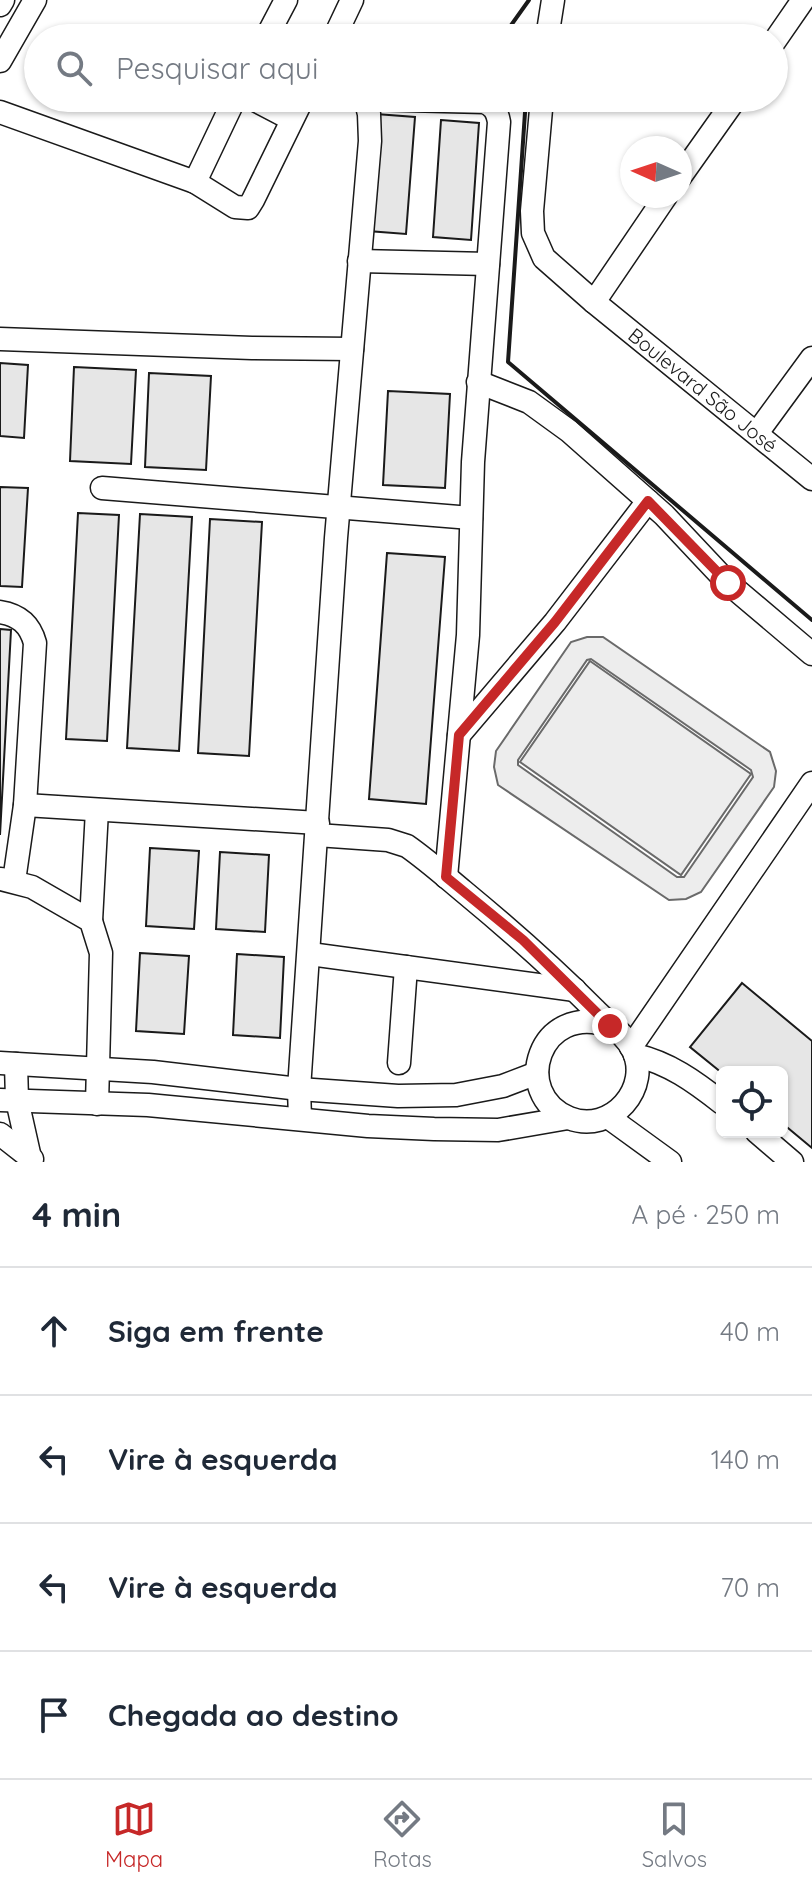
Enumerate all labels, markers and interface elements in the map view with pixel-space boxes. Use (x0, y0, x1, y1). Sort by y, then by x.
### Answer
search box (24, 24, 788, 112)
icon: search (52, 46, 96, 90)
text: Pesquisar aqui (116, 49, 318, 87)
north arrow (620, 136, 692, 208)
street label: Boulevard São José (623, 322, 783, 458)
route start (710, 565, 746, 601)
route end (592, 1008, 628, 1044)
map controls (716, 1066, 788, 1138)
button: locate (716, 1066, 788, 1138)
text: 4 min (32, 1193, 121, 1236)
text: A pé · 250 m (632, 1198, 780, 1231)
icon: ahead (32, 1309, 76, 1353)
text: Siga em frente (108, 1312, 324, 1350)
text: 40 m (720, 1315, 780, 1348)
icon: left (32, 1437, 76, 1481)
text: Vire à esquerda (108, 1440, 337, 1478)
text: 140 m (711, 1443, 780, 1476)
icon: left (32, 1565, 76, 1609)
text: Vire à esquerda (108, 1568, 337, 1606)
text: 70 m (720, 1571, 780, 1604)
icon: arrive (32, 1693, 76, 1737)
text: Chegada ao destino (108, 1696, 399, 1734)
tab: Mapa (105, 1797, 163, 1873)
tab: Rotas (373, 1797, 432, 1873)
tab: Salvos (642, 1797, 707, 1873)

